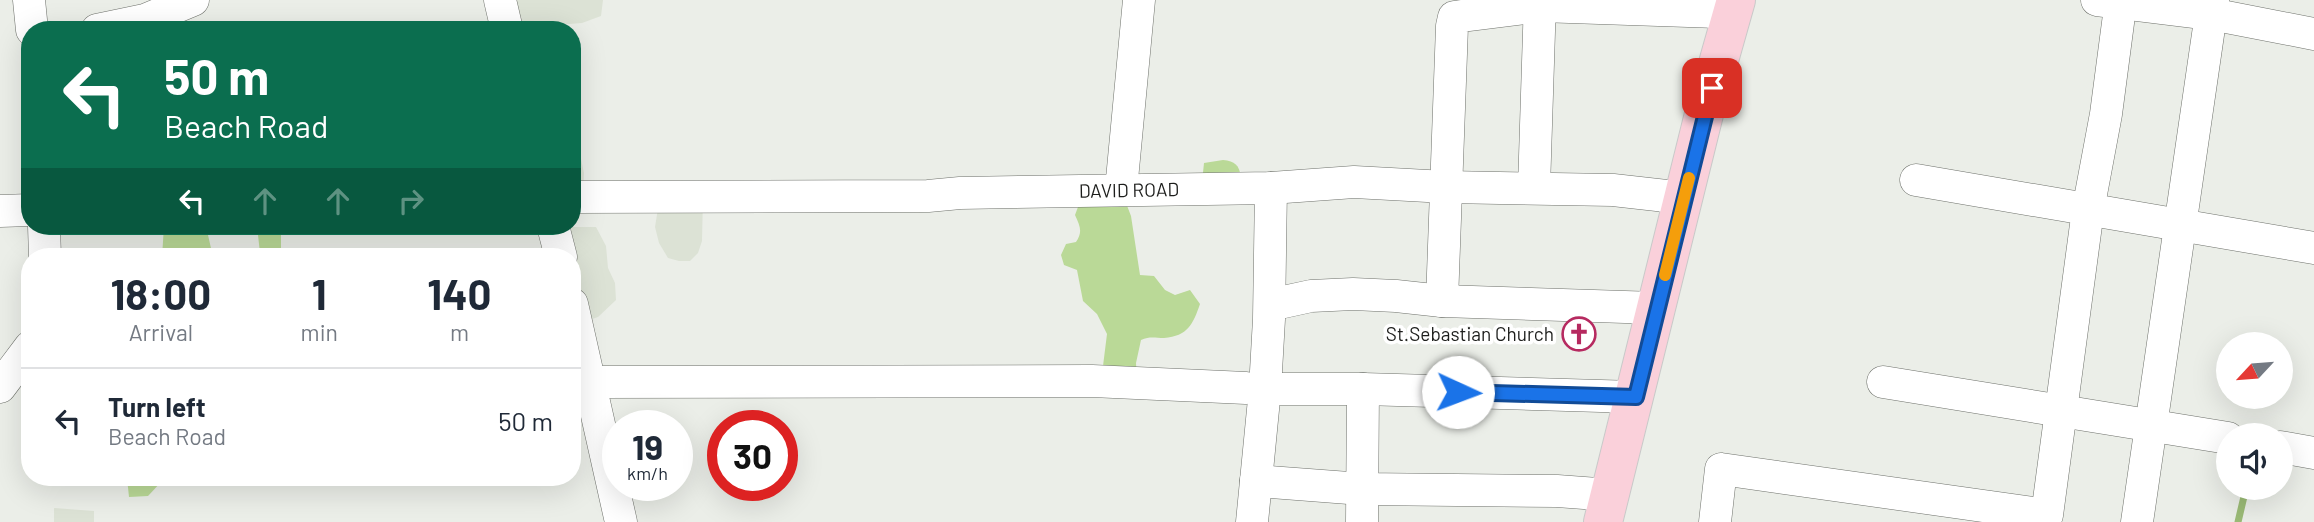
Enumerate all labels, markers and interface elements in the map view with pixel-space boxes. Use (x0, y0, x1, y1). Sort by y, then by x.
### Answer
text: 50 m (164, 46, 269, 105)
icon: left (49, 49, 140, 140)
pin (1682, 58, 1742, 118)
icon: arrive (1693, 69, 1731, 107)
text: Beach Road (164, 106, 328, 144)
street label: DAVID ROAD (1079, 177, 1179, 202)
icon: left (173, 182, 211, 220)
icon: ahead (246, 182, 284, 220)
icon: ahead (319, 182, 357, 220)
icon: right (392, 182, 430, 220)
text: 18:00 (110, 268, 211, 318)
text: 1 (312, 268, 327, 318)
text: 140 (427, 268, 492, 318)
church icon: St.Sebastian Church (1560, 315, 1598, 353)
text: Arrival (129, 318, 193, 346)
text: min (301, 318, 338, 346)
text: m (450, 318, 469, 346)
place label: St.Sebastian Church (1386, 322, 1554, 345)
north arrow (2216, 332, 2292, 410)
map controls (2216, 332, 2293, 500)
position arrow (1421, 355, 1495, 429)
text: Turn left (108, 391, 206, 422)
icon: left (49, 402, 87, 440)
text: 50 m (498, 405, 553, 436)
speed limit sign: 30 (707, 410, 798, 501)
text: Beach Road (108, 422, 226, 450)
button: sound (2216, 423, 2293, 500)
text: 19 (632, 425, 663, 467)
text: km/h (627, 462, 668, 484)

